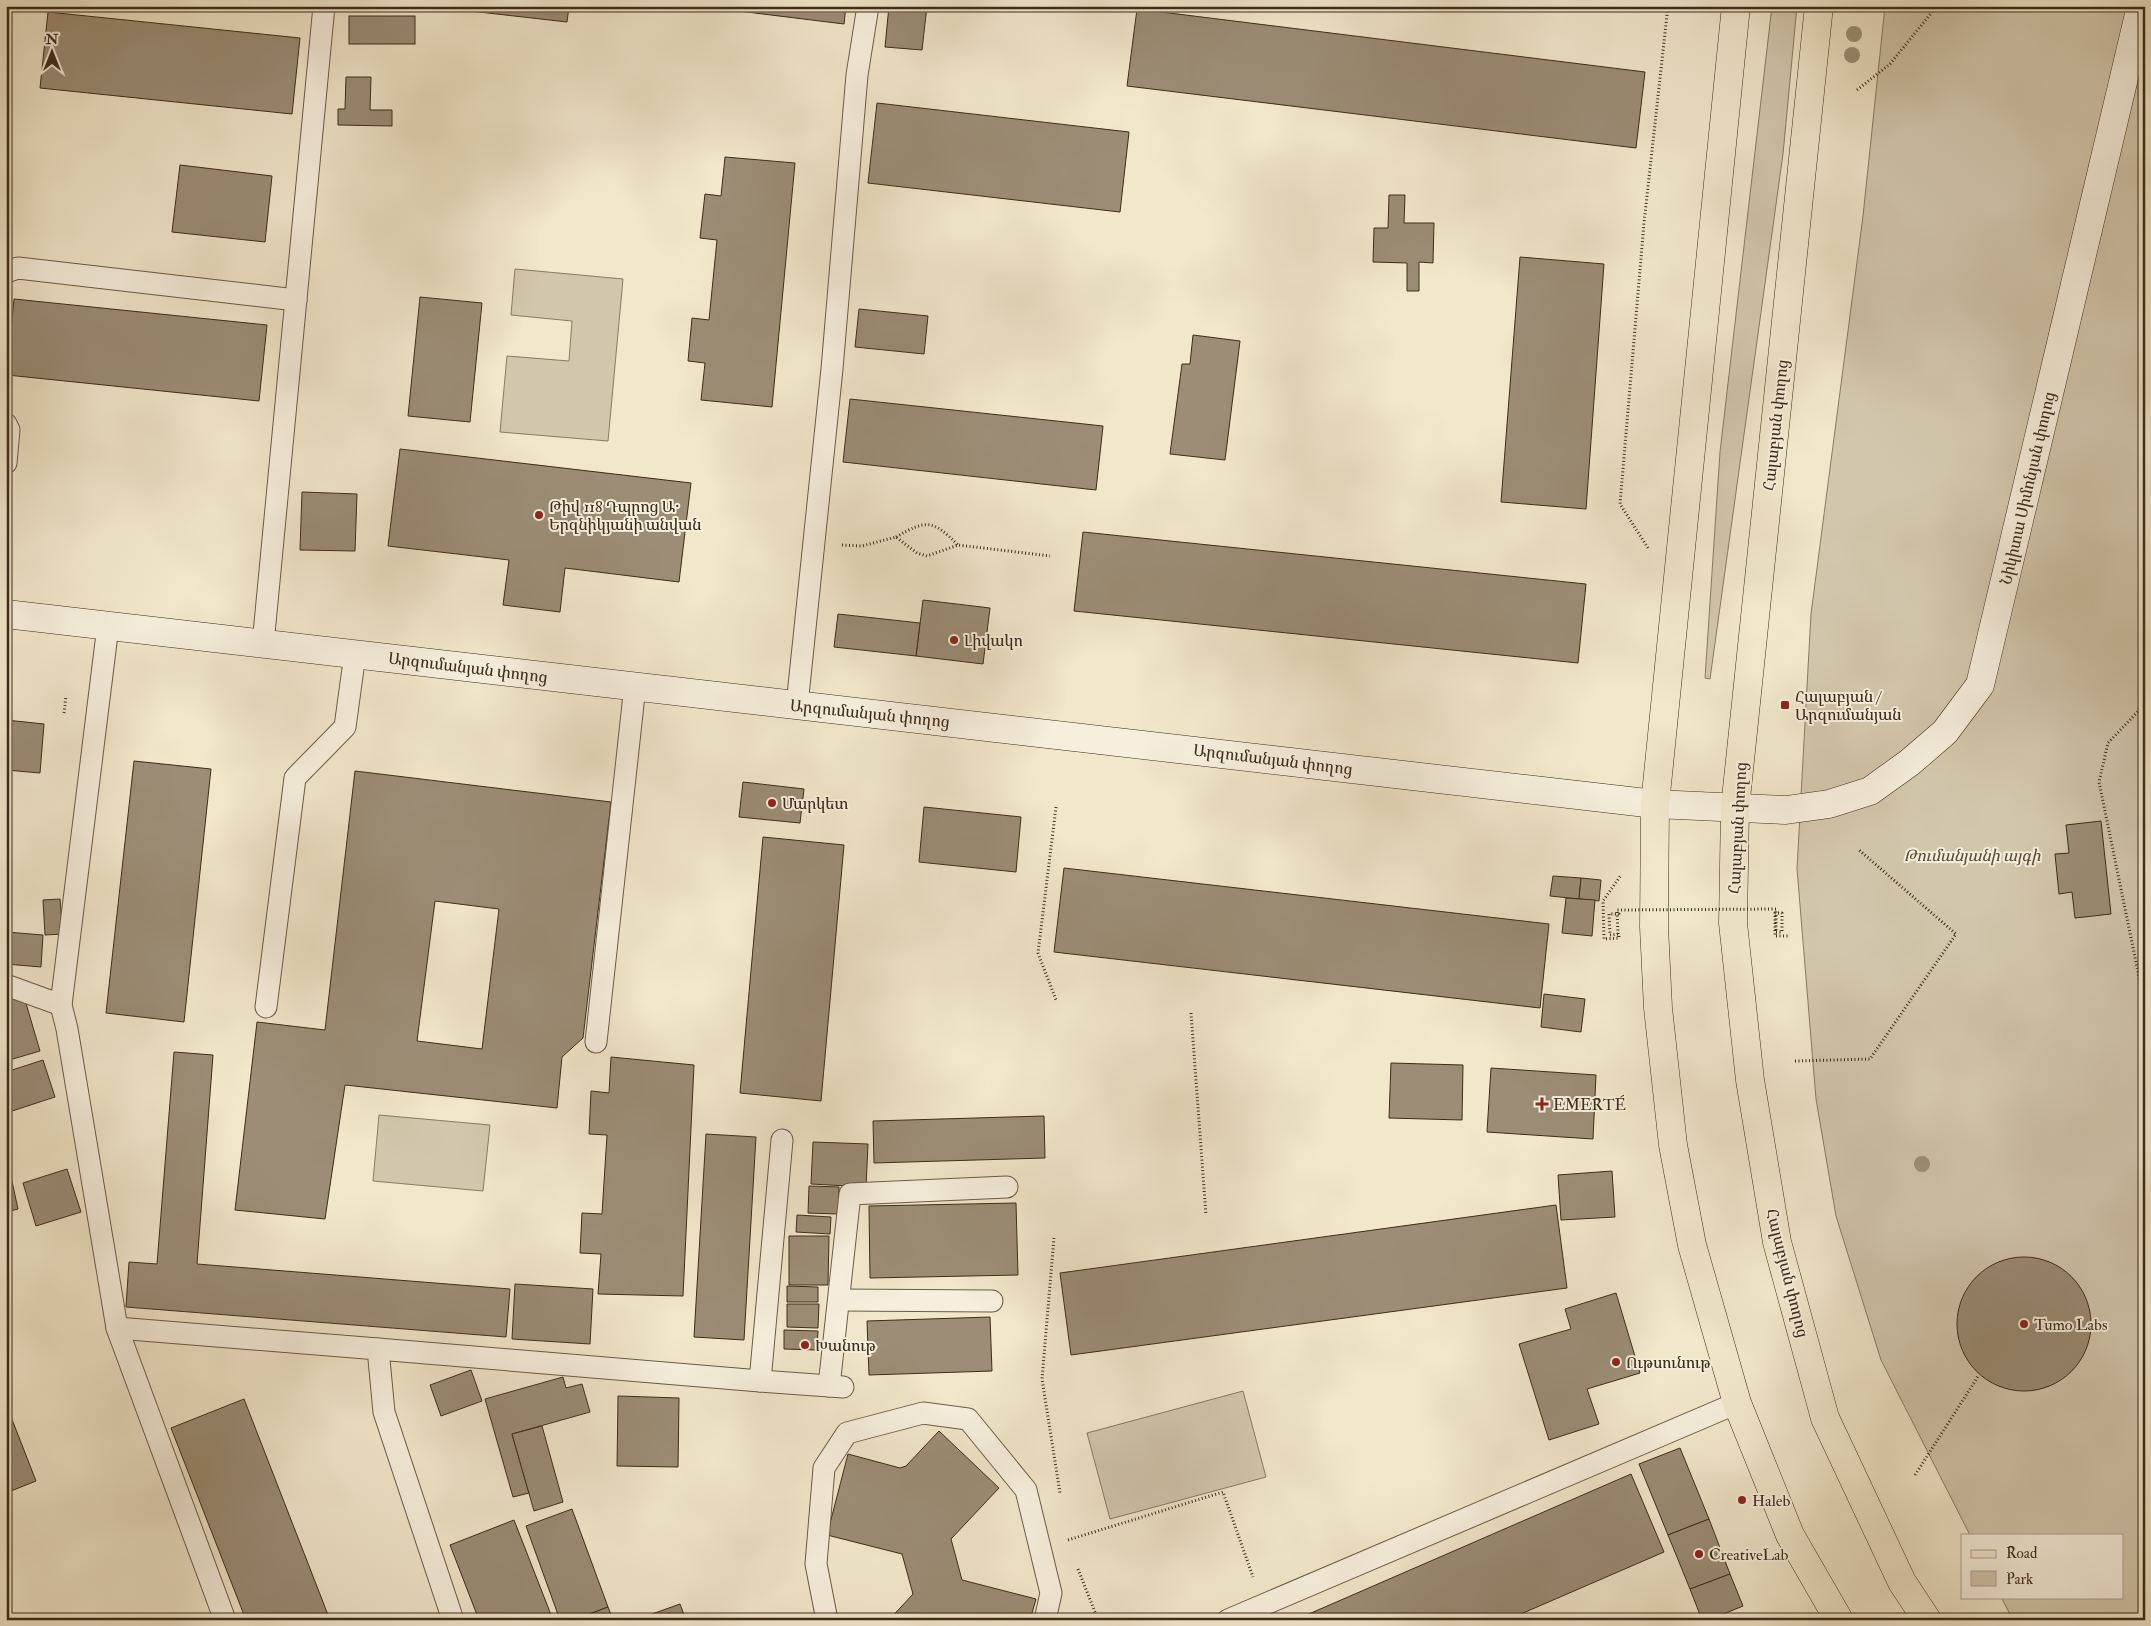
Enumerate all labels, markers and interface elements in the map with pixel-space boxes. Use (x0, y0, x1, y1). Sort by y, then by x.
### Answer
north arrow (28, 28, 78, 78)
text: N (45, 31, 59, 48)
street label: Հալաբյան փողոց (1759, 358, 1793, 492)
street label: Նիկիտա Սիմոնյան փողոց (1996, 390, 2060, 587)
place label: Թիվ 118 Դպրոց Ա․ Երզնիկյանի անվան (549, 497, 701, 535)
marker: Թիվ 118 Դպրոց Ա․ Երզնիկյանի անվան (533, 509, 545, 521)
place label: Լիվակո (964, 631, 1023, 651)
marker: Լիվակո (948, 634, 960, 646)
street label: Արզումանյան փողոց (387, 648, 549, 688)
place label: Հալաբյան / Արզումանյան (1795, 687, 1901, 725)
street label: Արզումանյան փողոց (789, 696, 951, 732)
marker: Հալաբյան / Արզումանյան (1779, 699, 1791, 711)
street label: Արզումանյան փողոց (1192, 740, 1354, 780)
street label: Հալաբյան փողոց (1725, 762, 1751, 895)
place label: Մարկետ (782, 794, 848, 814)
marker: Մարկետ (766, 797, 778, 809)
park label: Թումանյանի այգի (1904, 846, 2041, 866)
place label: EMERTÉ (1553, 1094, 1626, 1115)
marker: EMERTÉ (1535, 1097, 1549, 1111)
street label: Հալաբյան փողոց (1761, 1207, 1813, 1340)
place label: Tumo Labs (2034, 1315, 2107, 1335)
marker: Tumo Labs (2018, 1318, 2030, 1330)
place label: Խանութ (815, 1336, 877, 1356)
marker: Խանութ (799, 1339, 811, 1351)
place label: Ութսունութ (1626, 1353, 1711, 1373)
marker: Ութսունութ (1610, 1356, 1622, 1368)
place label: Haleb (1752, 1491, 1790, 1511)
marker: Haleb (1736, 1494, 1748, 1506)
legend (1961, 1534, 2124, 1598)
text: Road (2006, 1544, 2038, 1563)
place label: CreativeLab (1709, 1545, 1789, 1565)
marker: CreativeLab (1693, 1548, 1705, 1560)
text: Park (2006, 1570, 2033, 1589)

